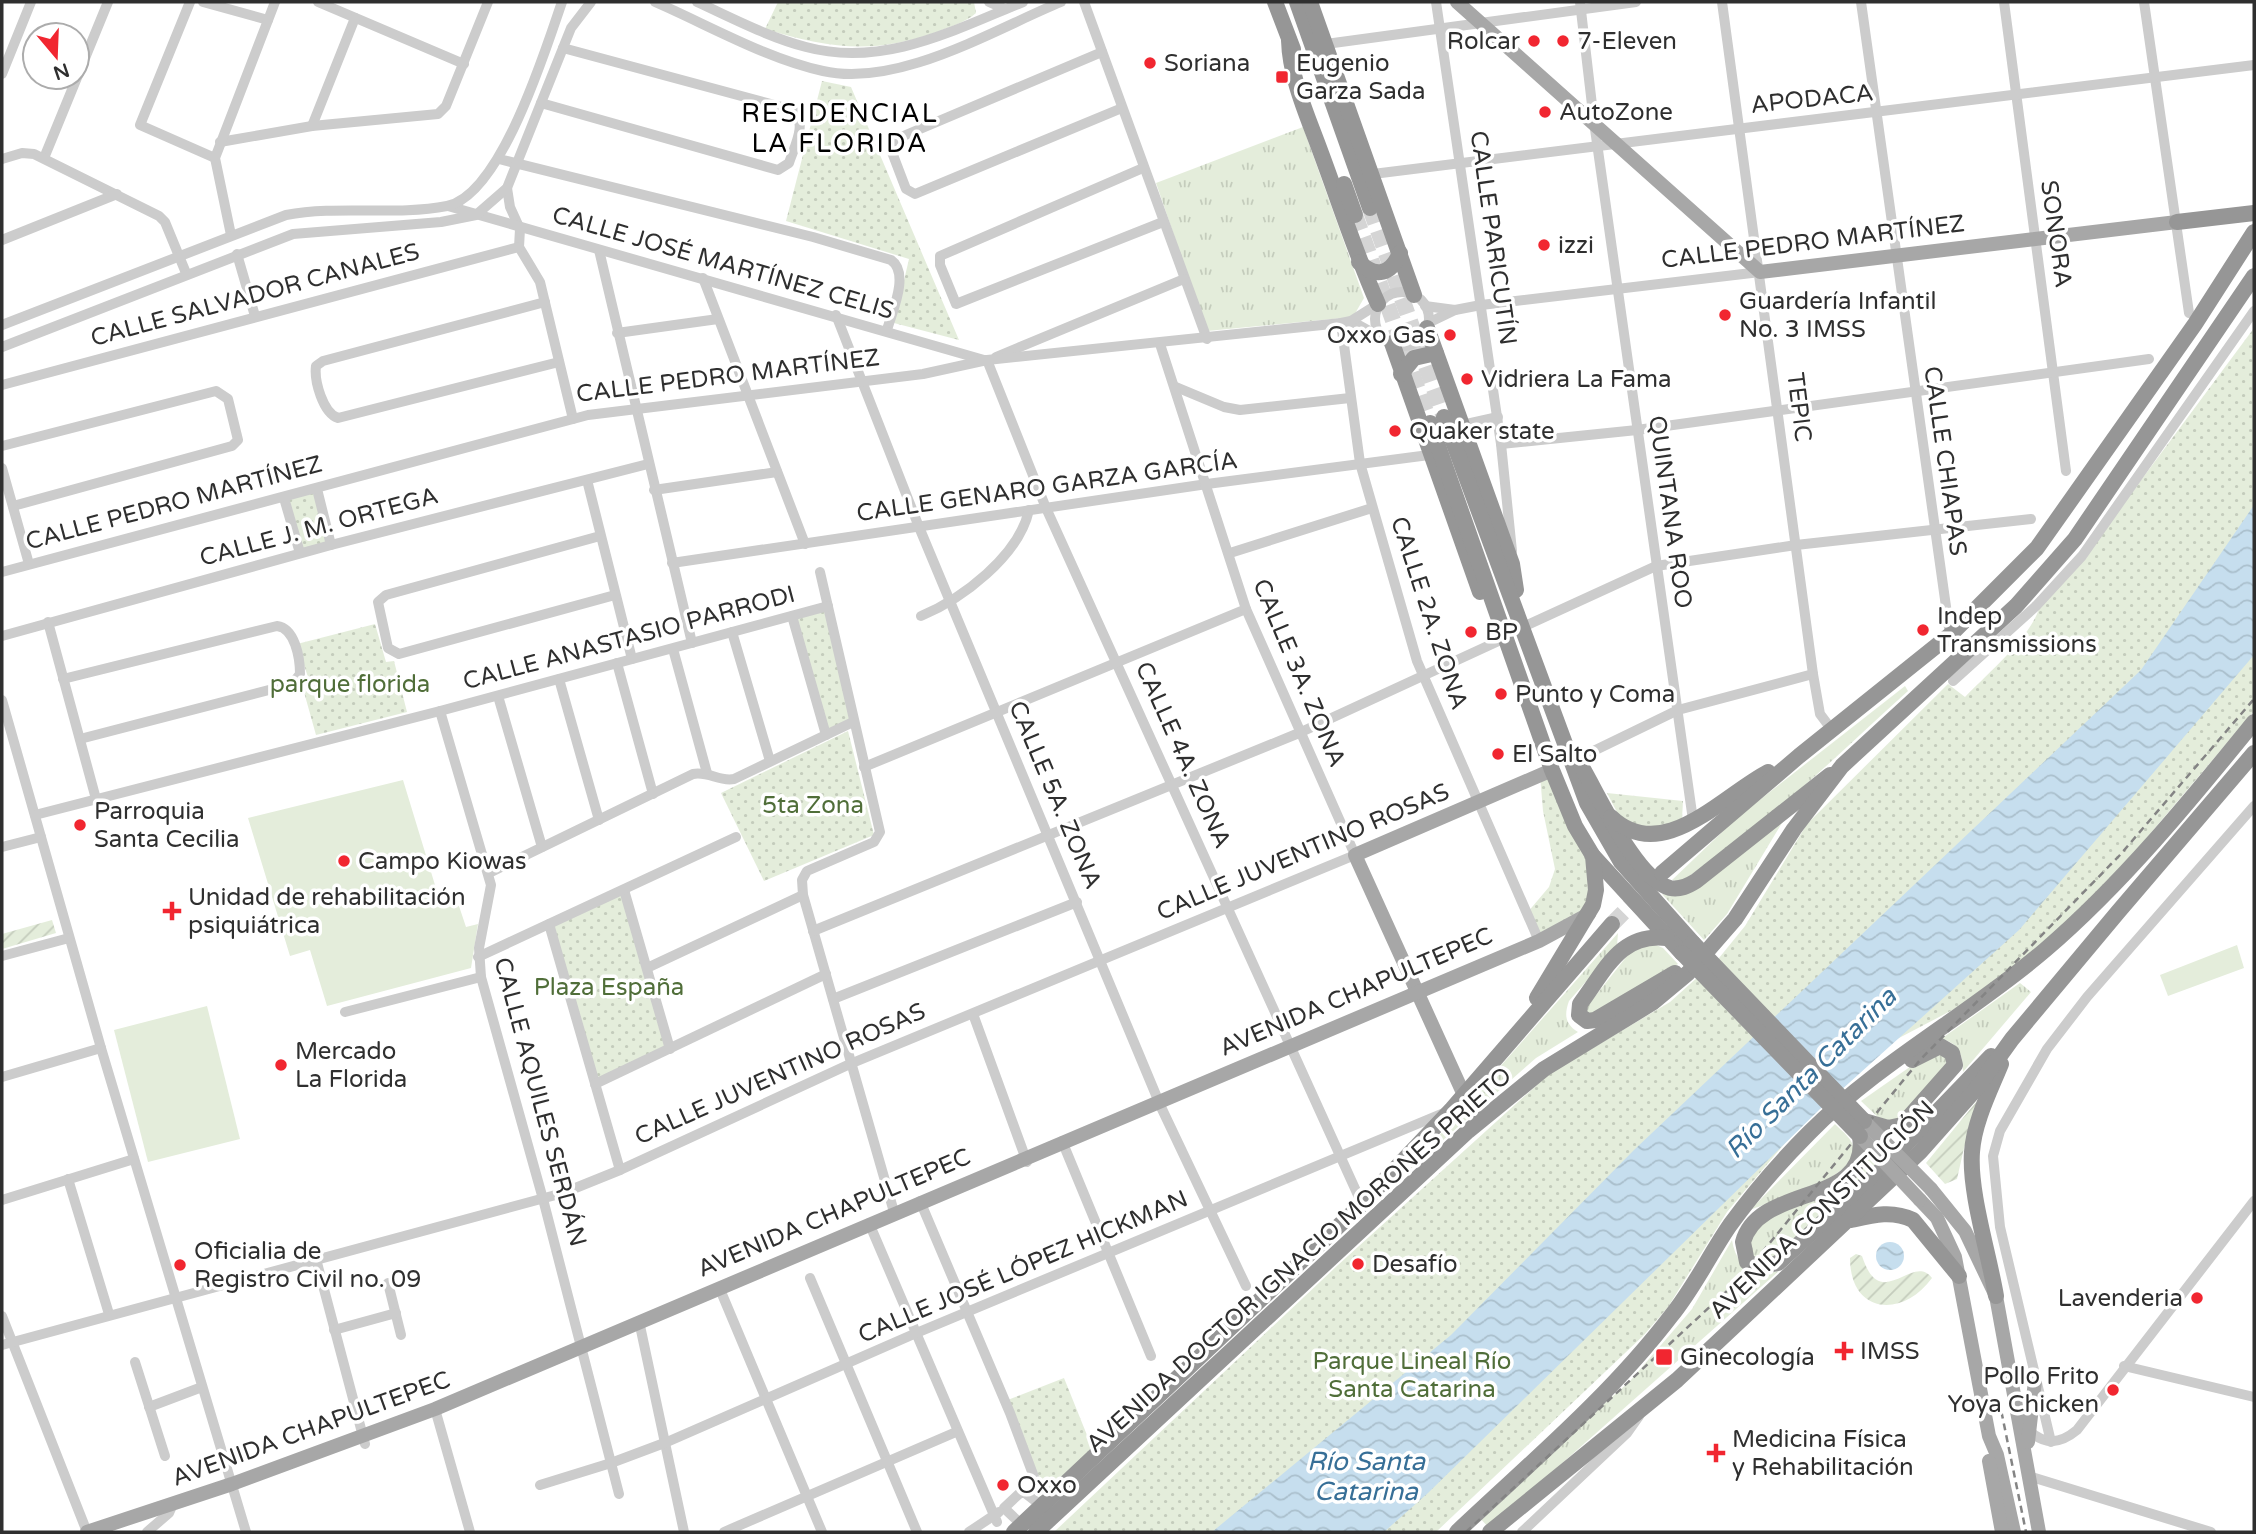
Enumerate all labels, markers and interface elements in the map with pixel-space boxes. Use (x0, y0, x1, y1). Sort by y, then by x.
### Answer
north arrow (21, 21, 91, 91)
place label: Rolcar (1447, 27, 1521, 56)
place label: 7-Eleven (1577, 27, 1677, 56)
marker: Rolcar (1526, 33, 1542, 49)
marker: 7-Eleven (1555, 33, 1571, 49)
place label: Soriana (1164, 49, 1250, 78)
place label: Eugenio Garza Sada (1296, 49, 1425, 106)
marker: Soriana (1142, 55, 1158, 71)
text: N (50, 58, 72, 84)
marker: Eugenio Garza Sada (1274, 69, 1290, 85)
street label: APODACA (1749, 78, 1875, 120)
district label: RESIDENCIAL LA FLORIDA (741, 98, 939, 159)
place label: AutoZone (1559, 98, 1673, 127)
marker: AutoZone (1537, 104, 1553, 120)
street label: CALLE PARICUTÍN (1464, 129, 1523, 347)
street label: SONORA (2034, 178, 2078, 290)
street label: CALLE JOSÉ MARTÍNEZ CELIS (549, 199, 897, 326)
street label: CALLE PEDRO MARTÍNEZ (1659, 208, 1966, 275)
place label: izzi (1558, 231, 1594, 260)
street label: CALLE SALVADOR CANALES (87, 237, 423, 353)
marker: izzi (1536, 237, 1552, 253)
place label: Guardería Infantil No. 3 IMSS (1739, 287, 1936, 344)
marker: Guardería Infantil No. 3 IMSS (1717, 307, 1733, 323)
place label: Oxxo Gas (1327, 321, 1436, 350)
marker: Oxxo Gas (1442, 327, 1458, 343)
street label: CALLE PEDRO MARTÍNEZ (574, 342, 881, 409)
street label: CALLE CHIAPAS (1917, 364, 1973, 558)
place label: Vidriera La Fama (1481, 365, 1672, 394)
marker: Vidriera La Fama (1459, 371, 1475, 387)
street label: TEPIC (1780, 371, 1818, 443)
street label: QUINTANA ROO (1642, 414, 1698, 610)
place label: Quaker state (1409, 417, 1555, 446)
marker: Quaker state (1387, 423, 1403, 439)
street label: CALLE GENARO GARZA GARCÍA (854, 445, 1239, 528)
street label: CALLE PEDRO MARTÍNEZ (22, 448, 325, 557)
street label: CALLE J. M. ORTEGA (197, 481, 441, 573)
street label: CALLE 2A. ZONA (1384, 513, 1474, 713)
street label: CALLE 3A. ZONA (1246, 575, 1352, 771)
street label: CALLE ANASTASIO PARRODI (460, 580, 798, 696)
place label: Indep Transmissions (1937, 602, 2097, 659)
place label: BP (1485, 618, 1518, 647)
marker: Indep Transmissions (1915, 622, 1931, 638)
marker: BP (1463, 624, 1479, 640)
street label: CALLE 4A. ZONA (1129, 657, 1237, 853)
park label: parque florida (270, 670, 430, 699)
place label: Punto y Coma (1515, 680, 1675, 709)
marker: Punto y Coma (1493, 686, 1509, 702)
street label: CALLE 5A. ZONA (1002, 697, 1108, 893)
place label: El Salto (1512, 740, 1597, 769)
marker: El Salto (1490, 746, 1506, 762)
street label: CALLE JUVENTINO ROSAS (1152, 777, 1454, 927)
park label: 5ta Zona (762, 791, 864, 820)
place label: Parroquia Santa Cecilia (94, 797, 240, 854)
marker: Parroquia Santa Cecilia (72, 817, 88, 833)
place label: Campo Kiowas (358, 847, 527, 876)
marker: Campo Kiowas (336, 853, 352, 869)
place label: Unidad de rehabilitación psiquiátrica (188, 883, 466, 940)
marker: Unidad de rehabilitación psiquiátrica (162, 901, 182, 921)
street label: AVENIDA CHAPULTEPEC (1215, 921, 1497, 1063)
street label: CALLE AQUILES SERDÁN (487, 954, 594, 1250)
park label: Plaza España (534, 973, 684, 1002)
water label: Río Santa Catarina (1719, 980, 1904, 1165)
street label: CALLE JUVENTINO ROSAS (630, 997, 930, 1151)
place label: Mercado La Florida (295, 1037, 407, 1094)
marker: Mercado La Florida (273, 1057, 289, 1073)
street label: AVENIDA DOCTOR IGNACIO MORONES PRIETO (1080, 1061, 1518, 1459)
street label: AVENIDA CONSTITUCIÓN (1703, 1094, 1941, 1325)
street label: AVENIDA CHAPULTEPEC (693, 1142, 975, 1284)
street label: CALLE JOSÉ LÓPEZ HICKMAN (853, 1183, 1192, 1350)
place label: Oficialia de Registro Civil no. 09 (194, 1237, 421, 1294)
place label: Desafío (1372, 1250, 1458, 1279)
marker: Desafío (1350, 1256, 1366, 1272)
marker: Oficialia de Registro Civil no. 09 (172, 1257, 188, 1273)
place label: Lavenderia (2058, 1284, 2183, 1313)
marker: Lavenderia (2189, 1290, 2205, 1306)
place label: IMSS (1860, 1337, 1920, 1366)
marker: IMSS (1834, 1341, 1854, 1361)
place label: Ginecología (1680, 1343, 1815, 1372)
park label: Parque Lineal Río Santa Catarina (1313, 1347, 1511, 1404)
marker: Ginecología (1654, 1347, 1674, 1367)
place label: Pollo Frito Yoya Chicken (1947, 1362, 2099, 1419)
street label: AVENIDA CHAPULTEPEC (168, 1365, 454, 1493)
marker: Pollo Frito Yoya Chicken (2105, 1382, 2121, 1398)
place label: Medicina Física y Rehabilitación (1732, 1425, 1914, 1482)
marker: Medicina Física y Rehabilitación (1706, 1443, 1726, 1463)
water label: Río Santa Catarina (1307, 1446, 1427, 1507)
place label: Oxxo (1017, 1471, 1077, 1500)
marker: Oxxo (995, 1477, 1011, 1493)

